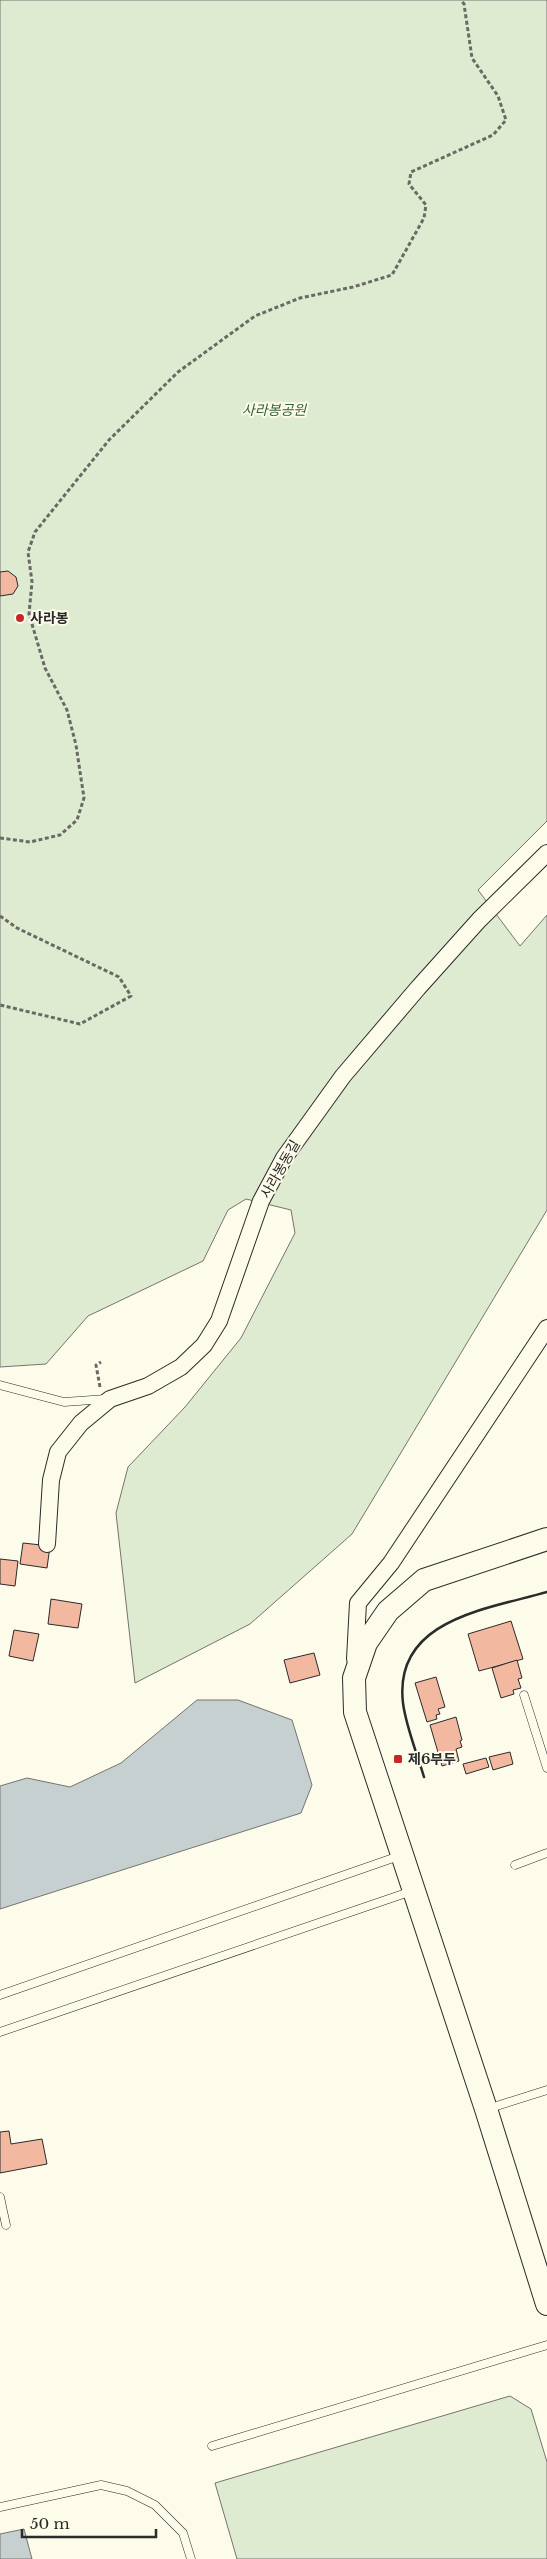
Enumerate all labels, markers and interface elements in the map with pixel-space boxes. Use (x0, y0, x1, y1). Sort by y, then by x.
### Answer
park label: 사라봉공원 (242, 401, 307, 419)
place label: 사라봉 (30, 609, 69, 627)
marker: 사라봉 (14, 612, 26, 624)
street label: 사라봉동길 (256, 1137, 304, 1201)
place label: 제6부두 (408, 1750, 456, 1768)
marker: 제6부두 (392, 1753, 404, 1765)
scale bar (22, 2506, 156, 2538)
text: 50 m (30, 2514, 70, 2533)

